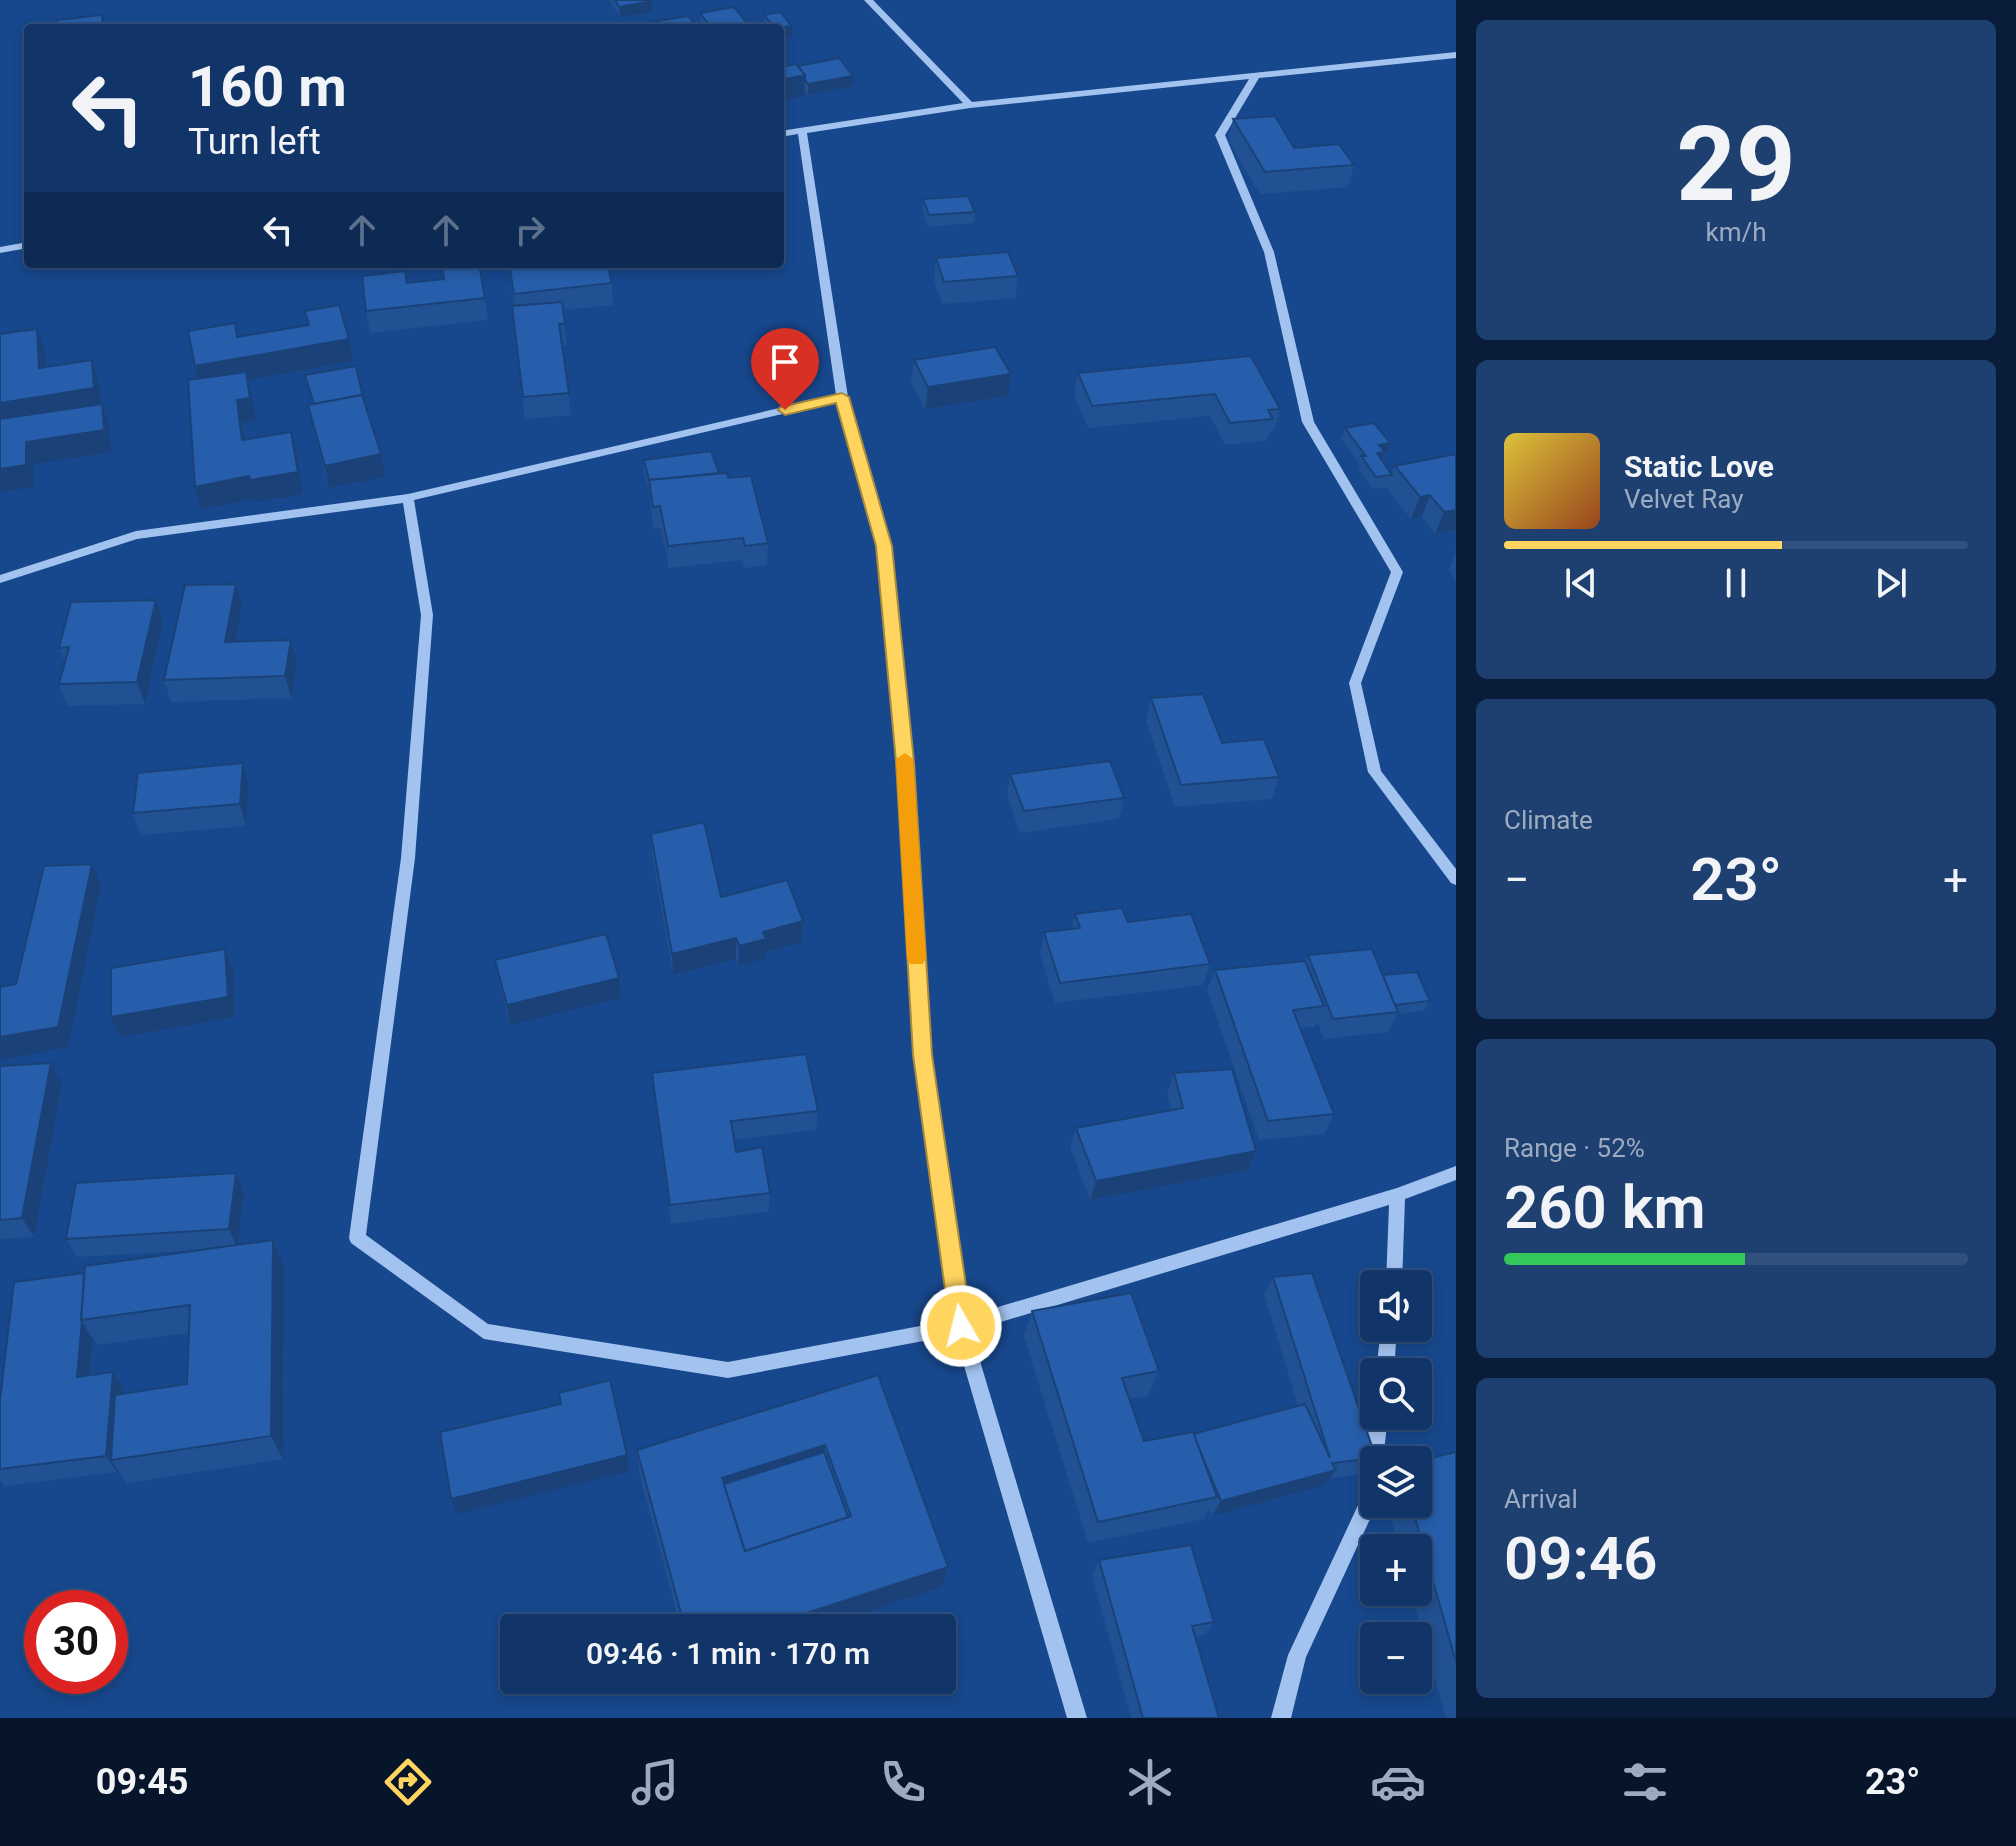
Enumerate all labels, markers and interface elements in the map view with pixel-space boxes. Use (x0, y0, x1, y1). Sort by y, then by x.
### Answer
text: 160 m (188, 54, 347, 120)
icon: left (56, 56, 160, 160)
text: 29 (1676, 104, 1796, 225)
text: Turn left (188, 121, 321, 163)
icon: left (256, 208, 300, 252)
icon: ahead (340, 208, 384, 252)
icon: ahead (424, 208, 468, 252)
icon: right (508, 208, 552, 252)
text: km/h (1705, 217, 1767, 247)
pin (751, 328, 819, 410)
icon: arrive (763, 340, 807, 384)
text: Static Love (1624, 449, 1774, 484)
text: Velvet Ray (1624, 484, 1744, 514)
icon: previous (1559, 561, 1603, 605)
icon: pause (1714, 561, 1758, 605)
icon: next (1869, 561, 1913, 605)
text: Climate (1504, 805, 1593, 835)
text: 23° (1690, 844, 1782, 915)
text: − (1504, 854, 1529, 906)
text: + (1943, 854, 1968, 906)
text: Range · 52% (1504, 1133, 1645, 1163)
text: 260 km (1504, 1172, 1706, 1243)
map controls (1360, 1270, 1432, 1694)
button: sound (1360, 1270, 1432, 1342)
position arrow (919, 1284, 1003, 1368)
button: search (1360, 1358, 1432, 1430)
button: layers (1360, 1446, 1432, 1518)
text: Arrival (1504, 1484, 1578, 1514)
text: 09:46 (1504, 1523, 1657, 1594)
button: + (1360, 1534, 1432, 1606)
speed limit sign: 30 (24, 1590, 128, 1694)
button: − (1360, 1622, 1432, 1694)
text: 09:46 · 1 min · 170 m (586, 1636, 870, 1671)
icon: directions (380, 1754, 436, 1810)
icon: music (627, 1754, 683, 1810)
icon: phone (875, 1754, 931, 1810)
icon: climate (1122, 1754, 1178, 1810)
icon: car (1370, 1754, 1426, 1810)
icon: filters (1617, 1754, 1673, 1810)
text: 09:45 (96, 1761, 189, 1803)
text: 23° (1865, 1761, 1920, 1803)

